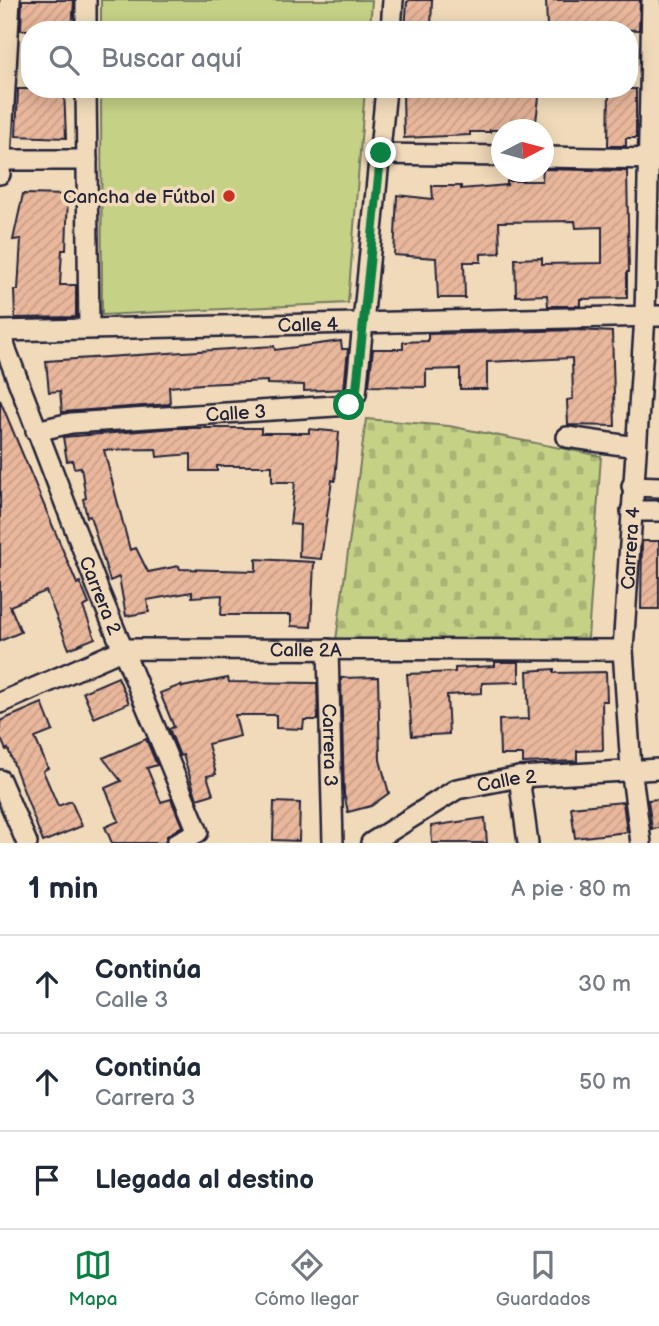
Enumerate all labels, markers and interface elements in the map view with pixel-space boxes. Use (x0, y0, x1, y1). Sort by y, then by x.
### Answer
search box (21, 21, 638, 98)
icon: search (45, 41, 83, 79)
text: Buscar aquí (101, 44, 242, 75)
north arrow (491, 119, 554, 182)
route end (365, 137, 396, 168)
place label: Cancha de Fútbol (63, 186, 215, 209)
marker: Cancha de Fútbol (221, 188, 237, 204)
street label: Calle 4 (277, 313, 339, 338)
route start (333, 389, 364, 420)
street label: Calle 3 (205, 400, 267, 427)
street label: Carrera 4 (617, 506, 645, 590)
street label: Carrera 2 (74, 553, 126, 639)
street label: Calle 2A (270, 639, 342, 662)
street label: Carrera 3 (316, 703, 342, 787)
street label: Calle 2 (475, 766, 538, 798)
text: 1 min (28, 871, 98, 907)
text: A pie · 80 m (511, 875, 631, 903)
text: Continúa (95, 955, 202, 986)
icon: ahead (28, 965, 66, 1003)
text: 30 m (578, 970, 631, 998)
text: Calle 3 (95, 986, 168, 1014)
text: Continúa (95, 1053, 202, 1084)
icon: ahead (28, 1063, 66, 1101)
text: 50 m (579, 1068, 631, 1096)
text: Carrera 3 (95, 1084, 195, 1112)
icon: arrive (28, 1161, 66, 1199)
text: Llegada al destino (95, 1165, 314, 1196)
tab: Mapa (69, 1246, 117, 1311)
tab: Cómo llegar (254, 1246, 359, 1311)
tab: Guardados (496, 1246, 590, 1311)

